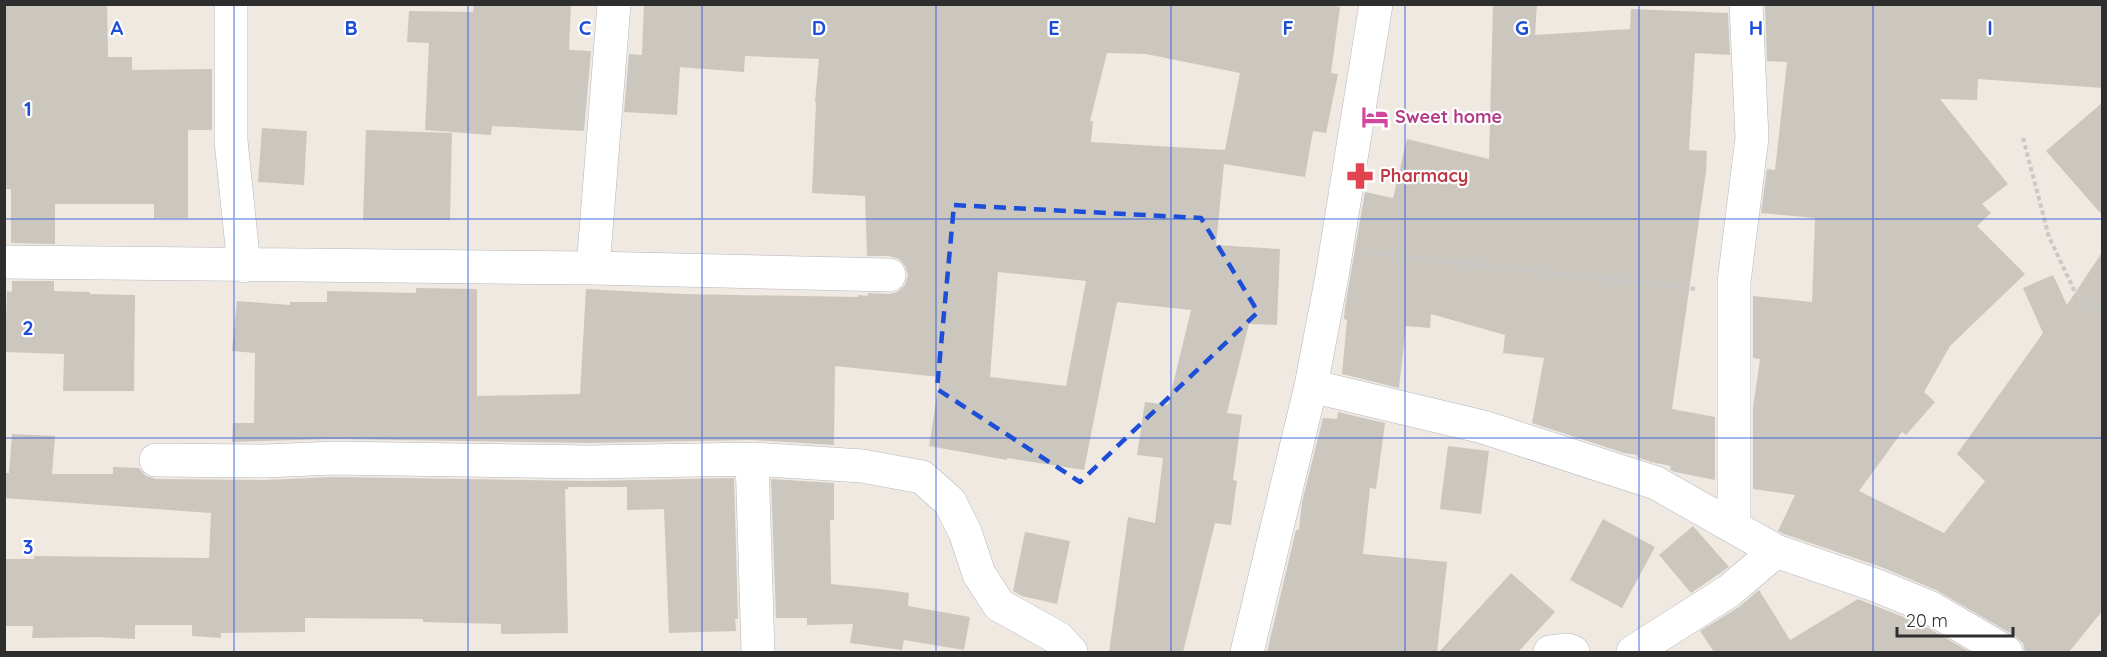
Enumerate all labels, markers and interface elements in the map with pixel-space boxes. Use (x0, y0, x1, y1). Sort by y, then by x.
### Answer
text: A (111, 15, 124, 40)
text: B (344, 15, 358, 40)
text: C (579, 15, 592, 40)
text: D (812, 15, 826, 40)
text: E (1048, 15, 1060, 40)
text: F (1282, 15, 1294, 40)
text: G (1515, 15, 1529, 40)
text: H (1749, 15, 1763, 40)
text: I (1987, 15, 1993, 40)
text: 1 (24, 96, 32, 121)
hotel icon: Sweet home (1360, 102, 1390, 132)
place label: Sweet home (1395, 105, 1502, 128)
pharmacy icon: Pharmacy (1345, 161, 1375, 191)
place label: Pharmacy (1380, 164, 1468, 187)
text: 2 (22, 315, 34, 340)
text: 3 (23, 534, 33, 559)
scale bar (1897, 600, 2012, 638)
text: 20 m (1906, 609, 1948, 632)

